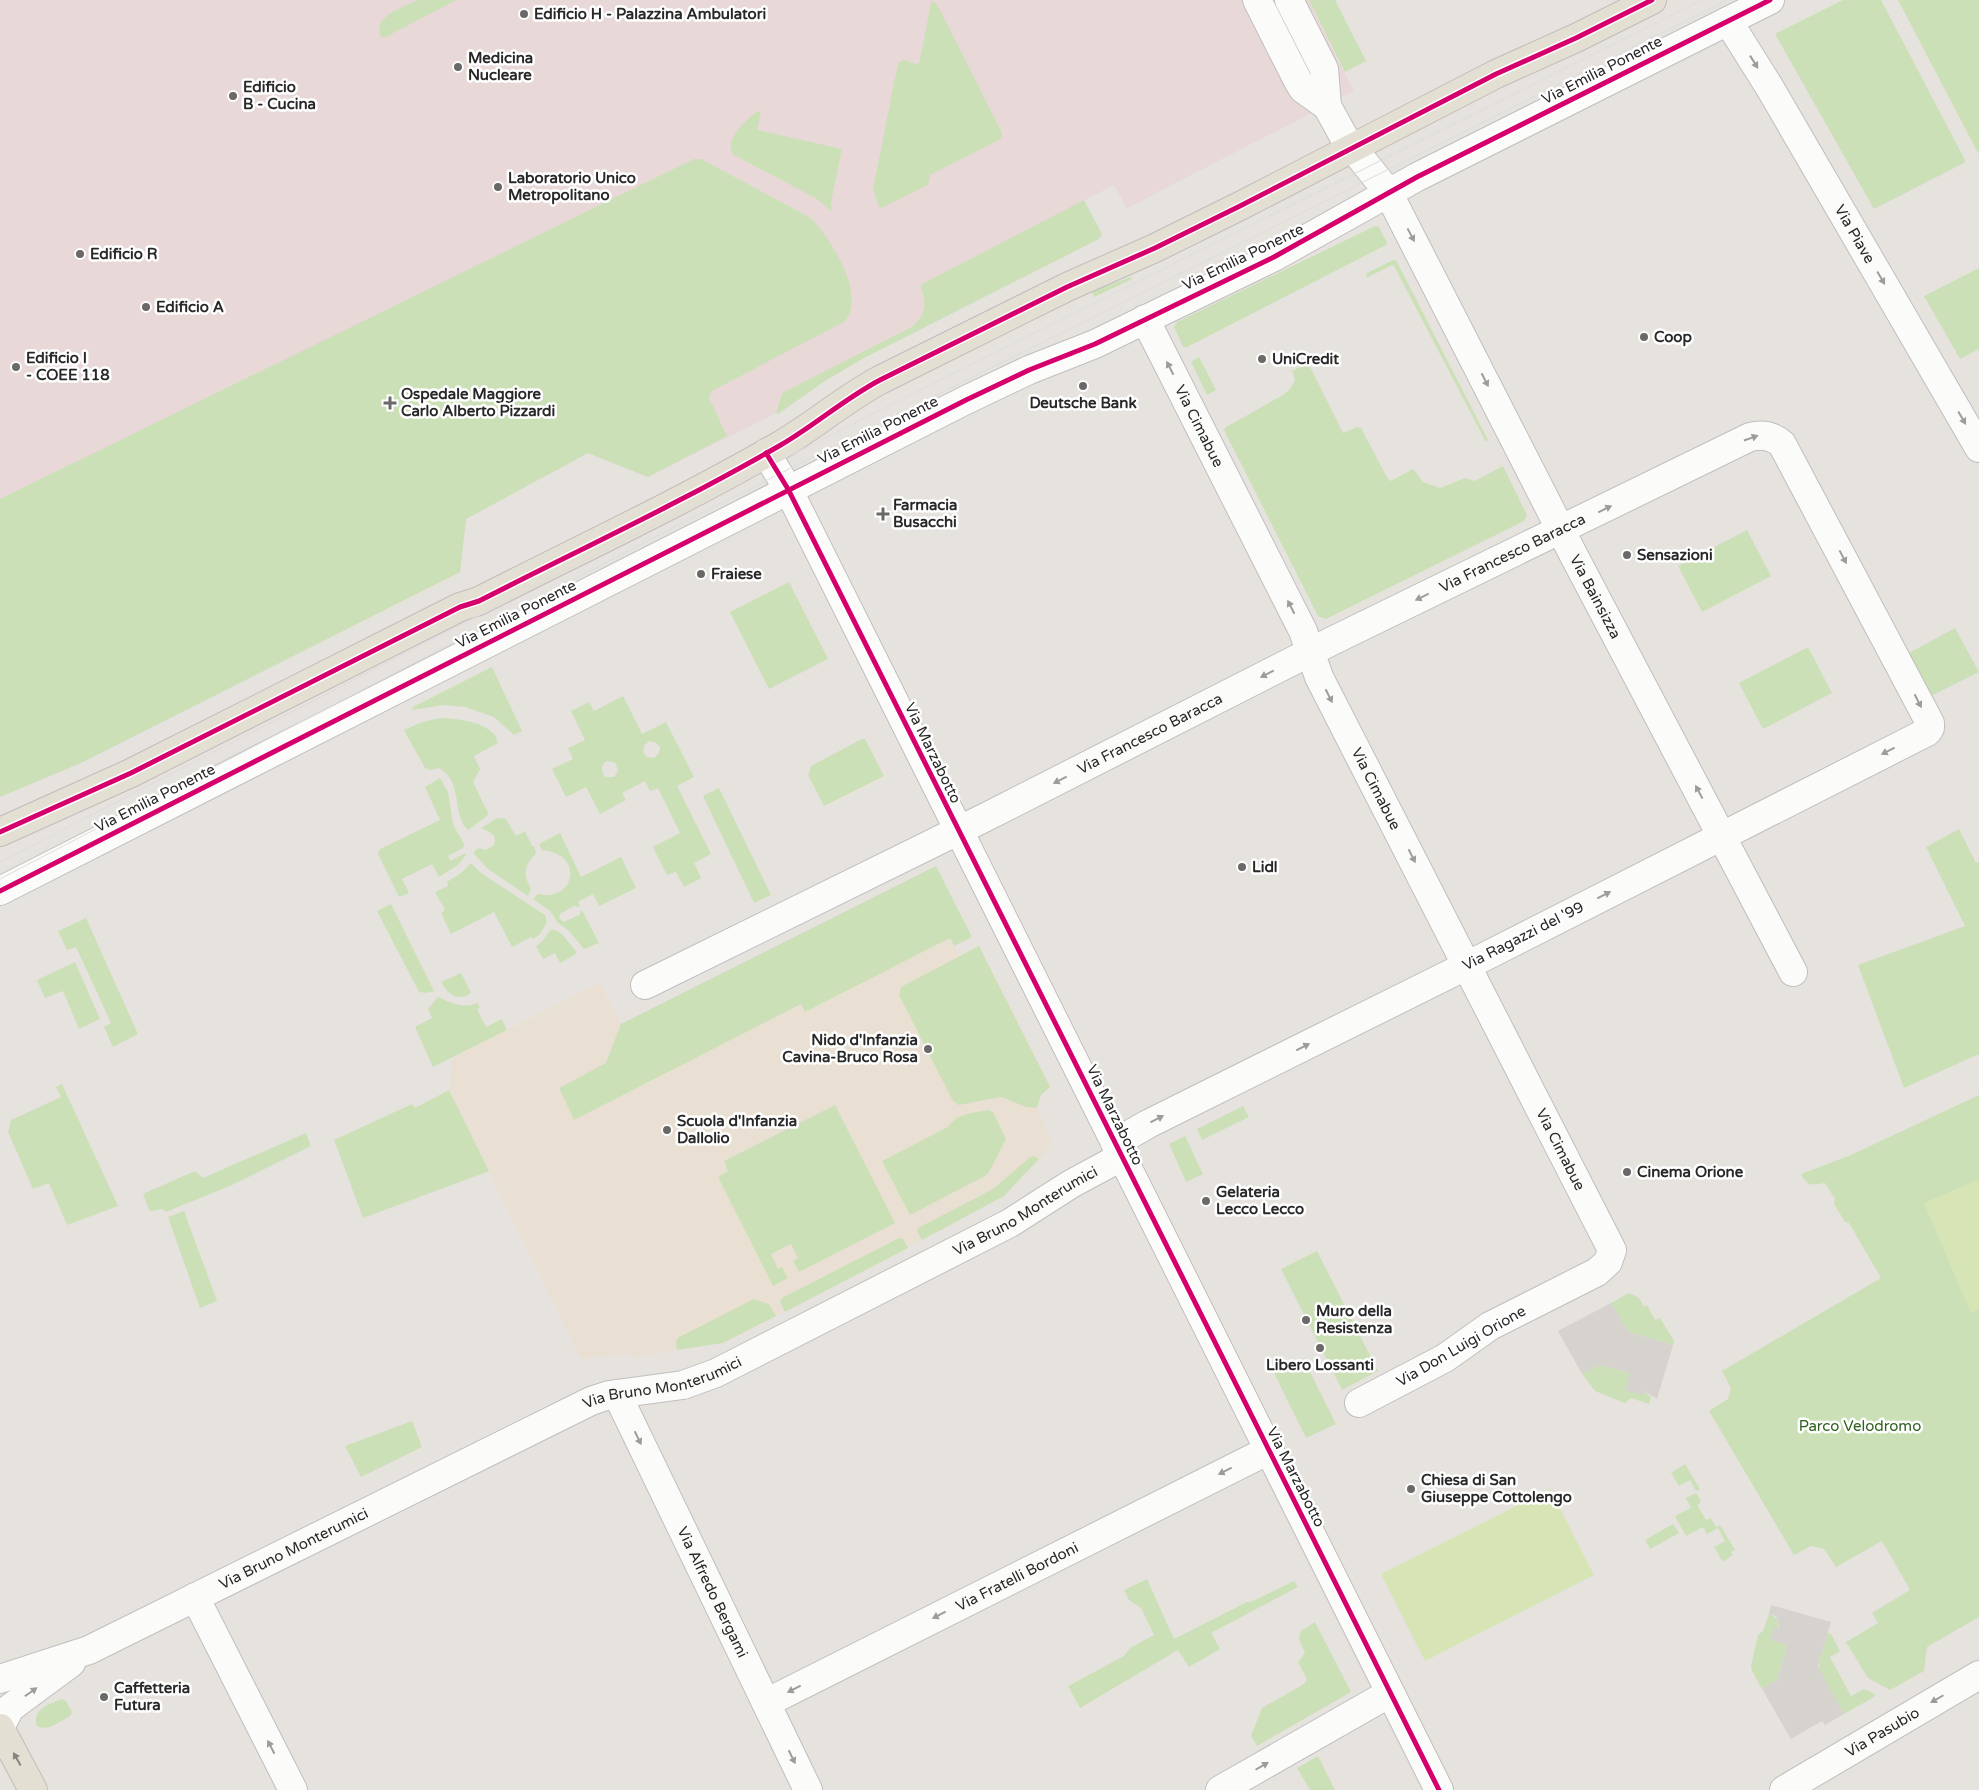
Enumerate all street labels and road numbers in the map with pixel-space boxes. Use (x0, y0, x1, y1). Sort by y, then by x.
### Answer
street label: Via Emilia Ponente (1539, 32, 1665, 108)
street label: Via Piave (1831, 202, 1879, 267)
street label: Via Emilia Ponente (1179, 220, 1307, 294)
street label: Via Cimabue (1171, 382, 1228, 470)
street label: Via Emilia Ponente (815, 392, 941, 468)
street label: Via Francesco Baracca (1436, 510, 1588, 596)
street label: Via Bainsizza (1566, 552, 1625, 642)
street label: Via Emilia Ponente (453, 576, 579, 652)
street label: Via Francesco Baracca (1074, 689, 1225, 778)
street label: Via Marzabotto (901, 700, 965, 806)
street label: Via Cimabue (1348, 745, 1405, 833)
street label: Via Emilia Ponente (92, 760, 218, 836)
street label: Via Ragazzi del '99 (1459, 898, 1587, 974)
street label: Via Marzabotto (1083, 1062, 1147, 1168)
street label: Via Cimabue (1532, 1105, 1589, 1194)
street label: Via Bruno Monterumici (950, 1162, 1101, 1260)
street label: Via Don Luigi Orione (1393, 1302, 1529, 1390)
street label: Via Bruno Monterumici (580, 1352, 745, 1413)
street label: Via Marzabotto (1263, 1424, 1329, 1530)
street label: Via Bruno Monterumici (216, 1504, 371, 1593)
street label: Via Alfredo Bergami (673, 1524, 752, 1661)
street label: Via Fratelli Bordoni (953, 1538, 1081, 1615)
street label: Via Pasubio (1842, 1703, 1923, 1761)

